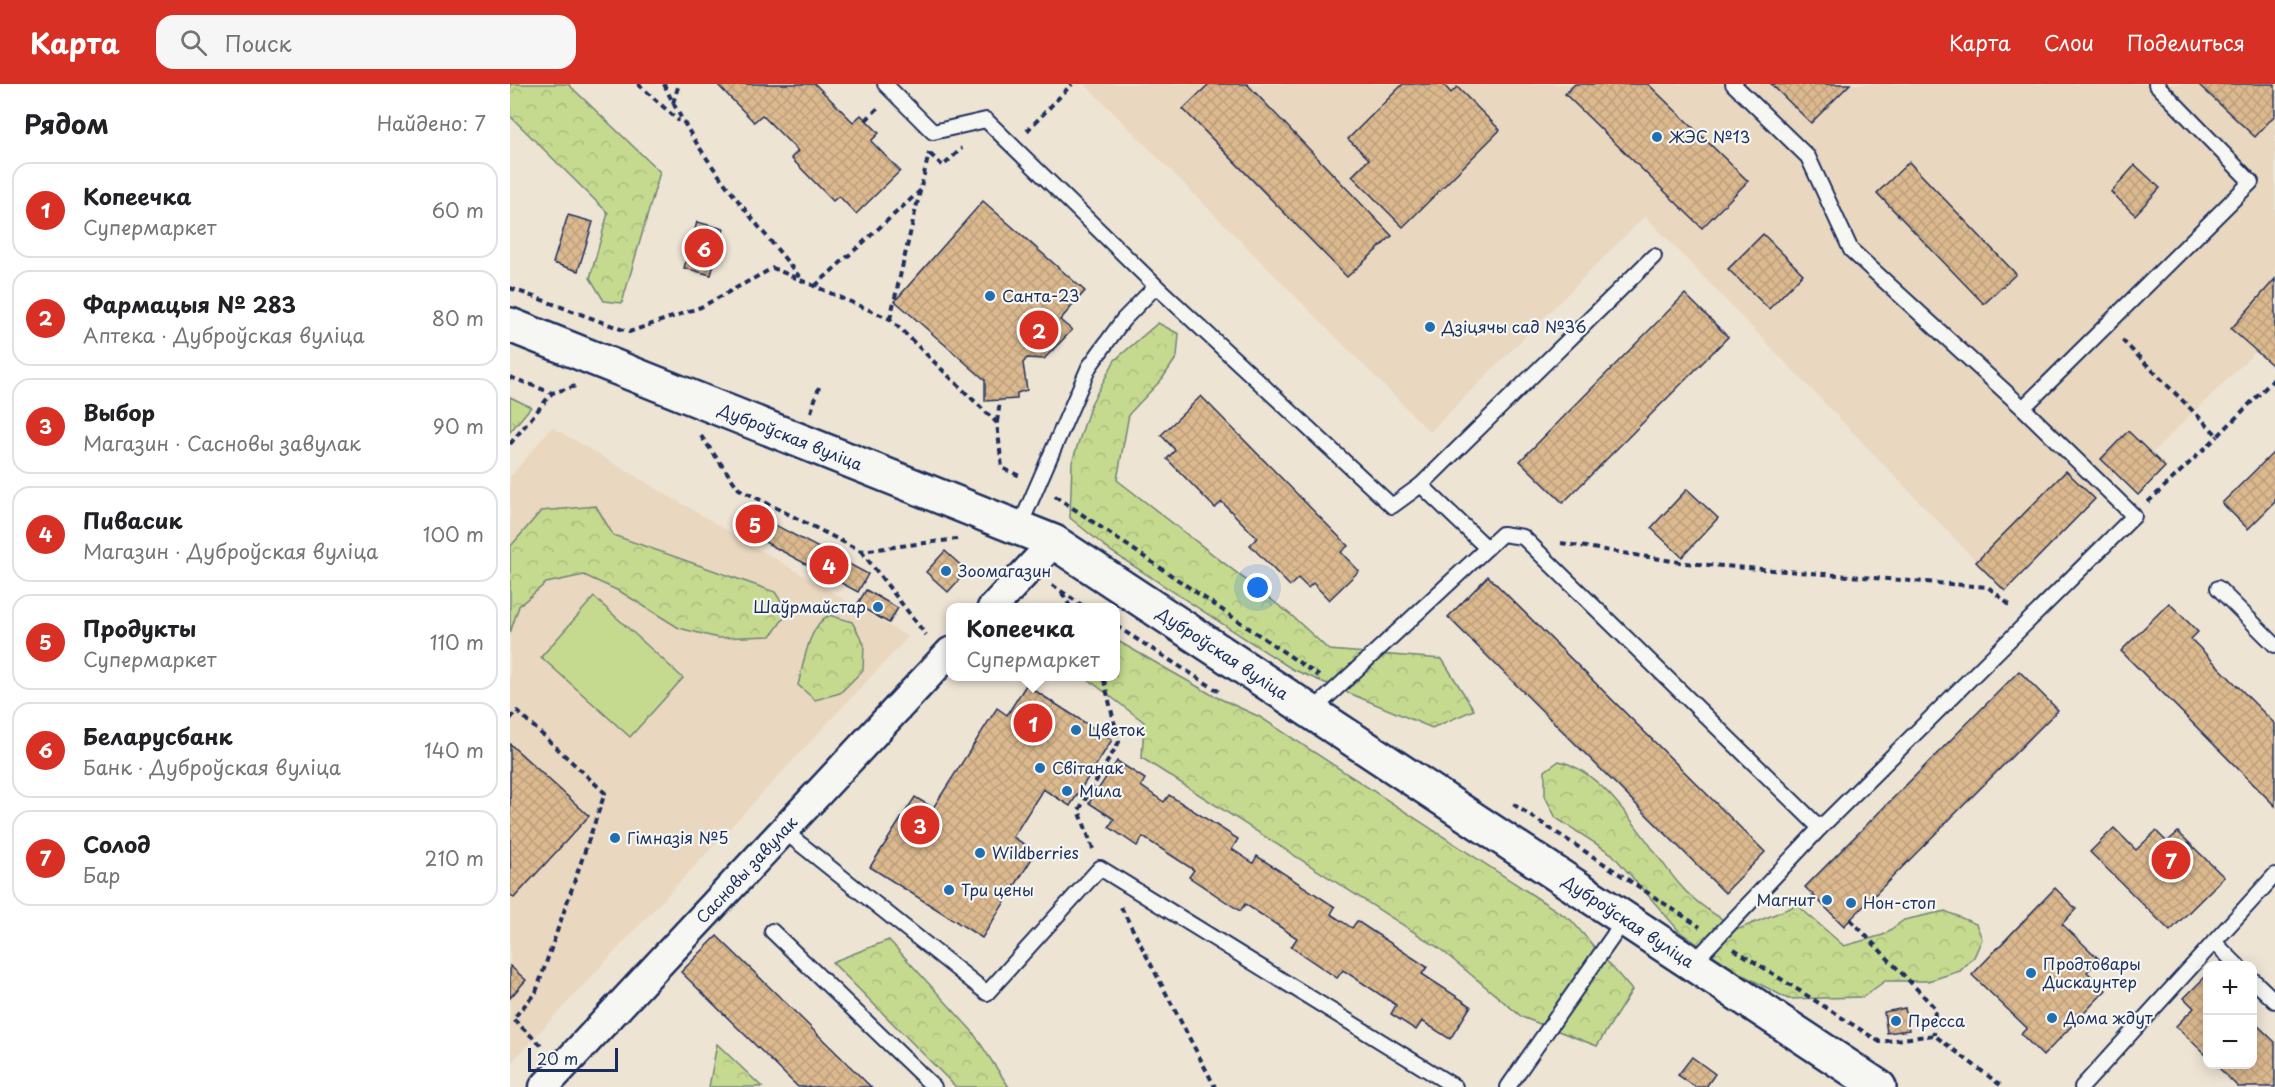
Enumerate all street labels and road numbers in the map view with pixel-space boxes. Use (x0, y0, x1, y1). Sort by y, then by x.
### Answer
street label: Дуброўская вуліца (714, 396, 867, 476)
street label: Дуброўская вуліца (1152, 600, 1294, 705)
street label: Сасновы завулак (690, 810, 803, 928)
street label: Дуброўская вуліца (1558, 868, 1700, 973)

